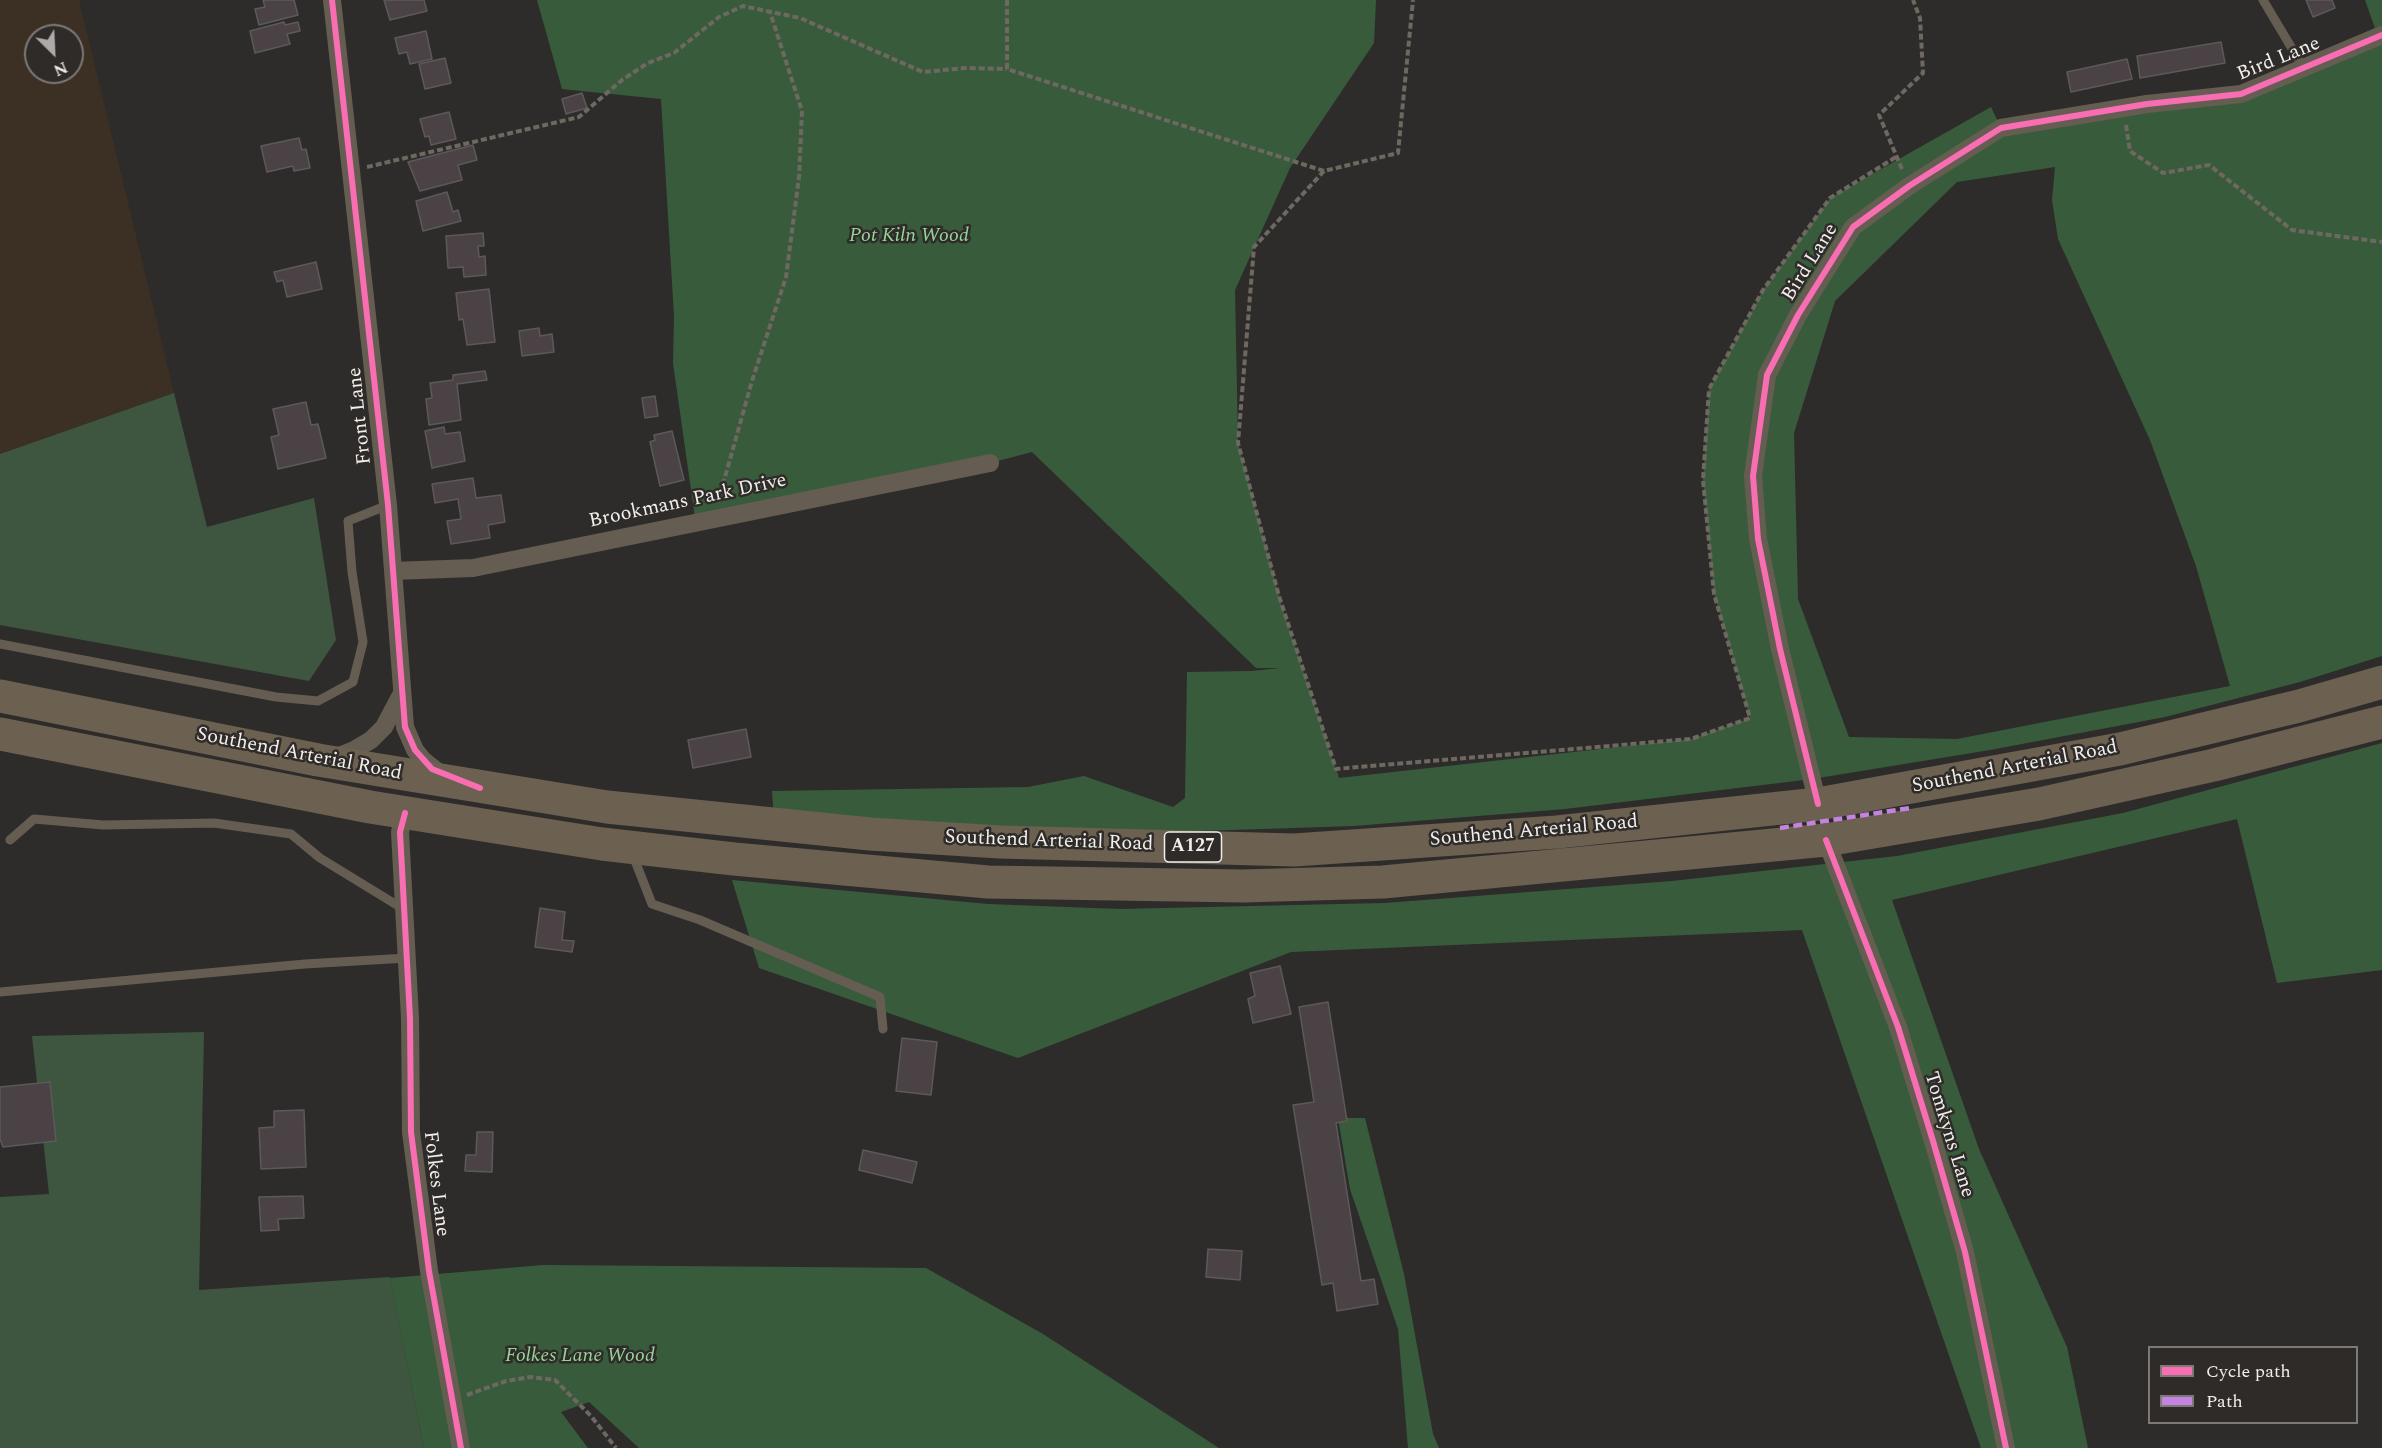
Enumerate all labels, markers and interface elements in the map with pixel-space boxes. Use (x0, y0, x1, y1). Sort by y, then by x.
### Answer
north arrow (24, 24, 84, 84)
street label: Bird Lane (2234, 33, 2324, 87)
text: N (50, 55, 71, 82)
street label: Bird Lane (1778, 220, 1844, 306)
park label: Pot Kiln Wood (849, 225, 969, 249)
street label: Front Lane (344, 366, 378, 466)
street label: Brookmans Park Drive (587, 469, 789, 535)
street label: Southend Arterial Road (194, 723, 404, 787)
street label: Southend Arterial Road (1910, 736, 2120, 800)
street label: Southend Arterial Road (1429, 811, 1639, 853)
street label: Southend Arterial Road (944, 826, 1154, 858)
road number: A127 (1164, 832, 1222, 862)
street label: Tomkyns Lane (1917, 1069, 1979, 1201)
street label: Folkes Lane (417, 1130, 453, 1238)
park label: Folkes Lane Wood (505, 1345, 655, 1369)
legend (2148, 1346, 2358, 1424)
text: Cycle path (2206, 1358, 2291, 1385)
text: Path (2206, 1388, 2243, 1415)

